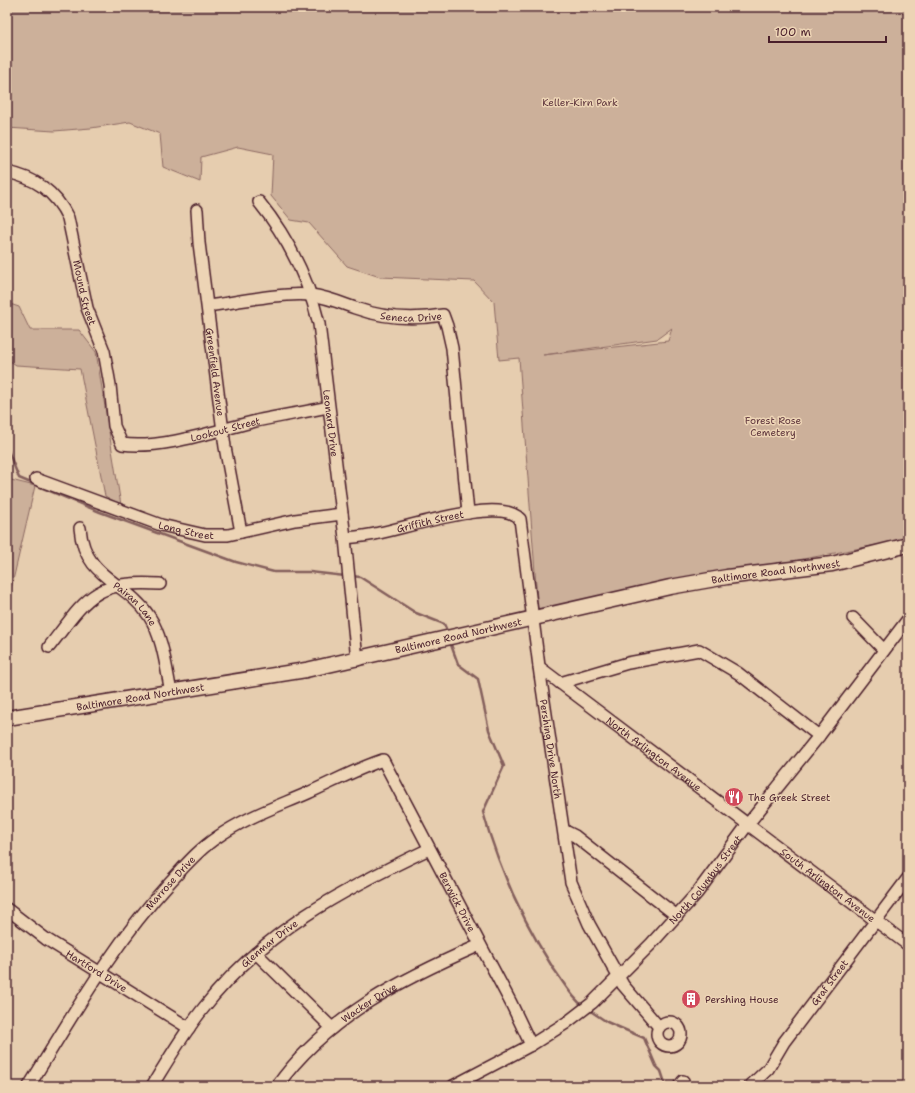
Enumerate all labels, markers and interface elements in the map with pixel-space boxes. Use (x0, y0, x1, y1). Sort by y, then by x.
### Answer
scale bar (769, 18, 886, 44)
text: 100 m (775, 24, 811, 40)
park label: Keller-Kirn Park (542, 96, 618, 109)
street label: Mound Street (71, 259, 100, 327)
street label: Seneca Drive (379, 308, 443, 324)
street label: Greenfield Avenue (203, 327, 228, 417)
street label: Leonard Drive (321, 389, 342, 458)
street label: Lookout Street (189, 414, 261, 444)
park label: Forest Rose Cemetery (745, 414, 802, 439)
street label: Griffith Street (395, 507, 465, 535)
street label: Long Street (157, 518, 214, 542)
street label: Baltimore Road Northwest (710, 556, 841, 586)
street label: Pairan Lane (111, 578, 160, 628)
street label: Baltimore Road Northwest (394, 615, 523, 656)
street label: Baltimore Road Northwest (75, 680, 205, 713)
street label: Pershing Drive North (537, 698, 565, 800)
street label: North Arlington Avenue (604, 714, 705, 794)
restaurant icon: The Greek Street (723, 786, 745, 808)
place label: The Greek Street (748, 791, 830, 804)
street label: North Columbus Street (666, 832, 744, 927)
street label: South Arlington Avenue (778, 845, 878, 925)
street label: Marrose Drive (142, 852, 198, 912)
street label: Berwick Drive (437, 870, 479, 934)
street label: Glenmar Drive (238, 916, 300, 970)
street label: Hartford Drive (64, 947, 130, 995)
street label: Graf Street (808, 957, 851, 1008)
street label: Wacker Drive (338, 980, 399, 1025)
building icon: Pershing House (680, 988, 702, 1010)
place label: Pershing House (705, 993, 779, 1006)

